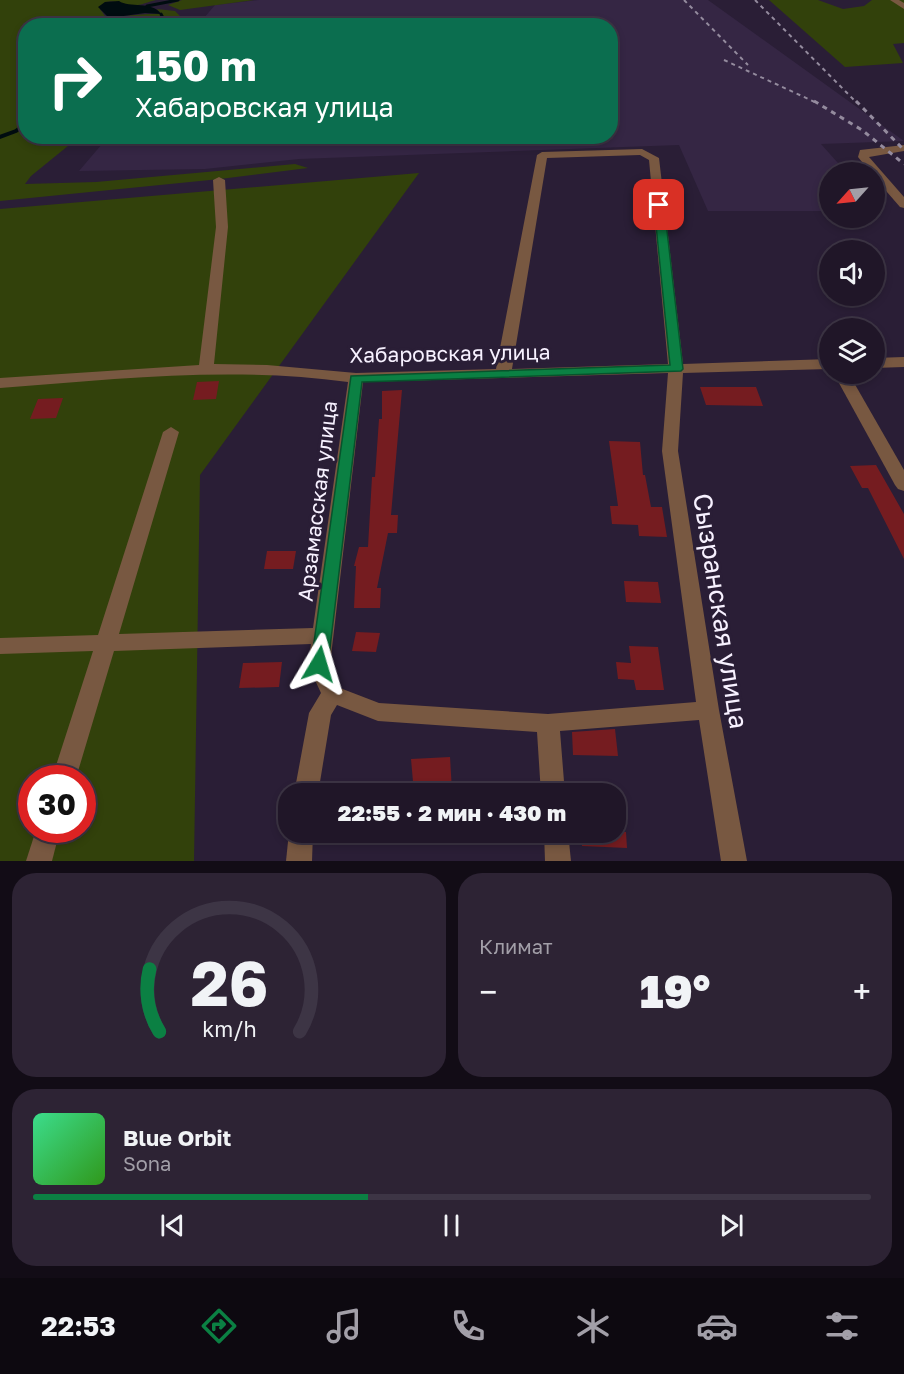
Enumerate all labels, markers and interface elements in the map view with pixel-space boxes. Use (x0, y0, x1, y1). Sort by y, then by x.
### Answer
text: 150 m (135, 40, 257, 90)
icon: right (36, 42, 114, 120)
text: Хабаровская улица (135, 91, 394, 123)
north arrow (819, 162, 885, 228)
map controls (819, 162, 885, 384)
pin (633, 179, 684, 230)
icon: arrive (642, 188, 675, 221)
button: sound (819, 240, 885, 306)
button: layers (819, 318, 885, 384)
street label: Хабаровская улица (349, 338, 551, 368)
street label: Арзамасская улица (292, 399, 342, 603)
street label: Сызранская улица (687, 491, 755, 731)
position arrow (287, 632, 351, 696)
speed limit sign: 30 (18, 765, 96, 843)
text: 22:55 · 2 мин · 430 m (338, 799, 566, 826)
text: Климат (479, 934, 553, 958)
text: 26 (190, 945, 268, 1020)
text: 19° (640, 964, 710, 1018)
text: − (479, 972, 497, 1011)
text: + (853, 972, 871, 1011)
text: km/h (202, 1016, 256, 1042)
text: Blue Orbit (123, 1124, 231, 1151)
text: Sona (123, 1151, 171, 1175)
icon: previous (156, 1209, 189, 1242)
icon: pause (435, 1209, 468, 1242)
icon: next (715, 1209, 748, 1242)
icon: directions (198, 1305, 240, 1347)
icon: music (323, 1305, 365, 1347)
icon: phone (447, 1305, 489, 1347)
icon: climate (572, 1305, 614, 1347)
icon: car (696, 1305, 738, 1347)
icon: filters (821, 1305, 863, 1347)
text: 22:53 (41, 1310, 116, 1342)

